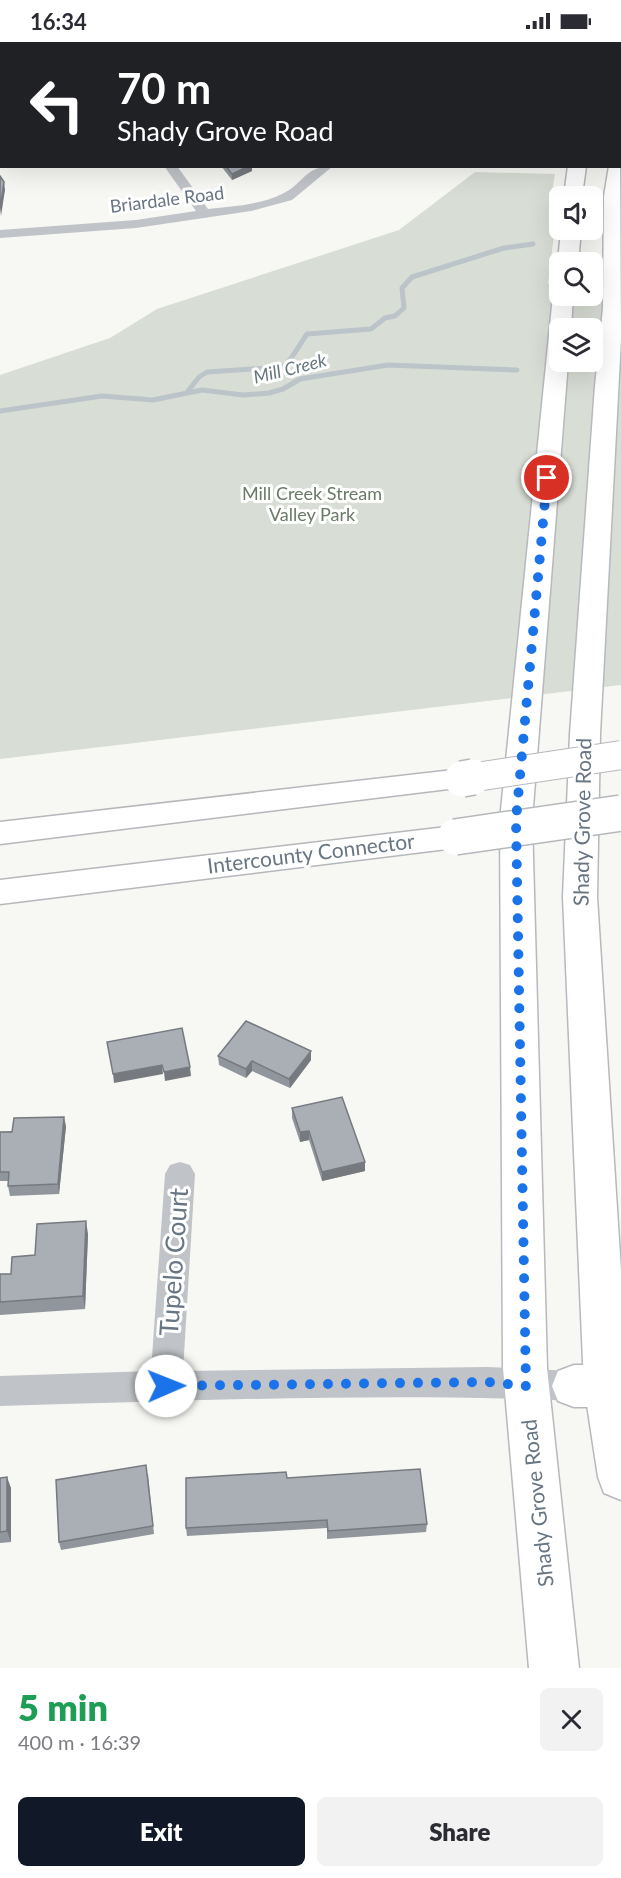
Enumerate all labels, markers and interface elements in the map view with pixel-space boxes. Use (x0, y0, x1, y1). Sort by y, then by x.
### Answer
text: 16:34 (30, 8, 87, 35)
text: 70 m (117, 63, 211, 113)
icon: left (18, 66, 96, 144)
text: Shady Grove Road (117, 114, 334, 147)
street label: Briardale Road (109, 181, 225, 217)
map controls (549, 186, 603, 372)
button: sound (549, 186, 603, 240)
button: search (549, 252, 603, 306)
button: layers (549, 318, 603, 372)
water label: Mill Creek (251, 348, 329, 388)
pin (521, 452, 572, 503)
icon: arrive (530, 461, 563, 494)
park label: Mill Creek Stream Valley Park (242, 482, 382, 525)
street label: Shady Grove Road (568, 738, 595, 906)
street label: Intercounty Connector (206, 827, 416, 878)
street label: Tupelo Court (152, 1186, 194, 1337)
position arrow (134, 1354, 198, 1418)
street label: Shady Grove Road (515, 1418, 558, 1588)
text: 5 min (18, 1685, 108, 1729)
button: close (540, 1688, 603, 1751)
text: 400 m · 16:39 (18, 1730, 141, 1754)
button: Exit (18, 1797, 305, 1866)
button: Share (317, 1797, 603, 1866)

